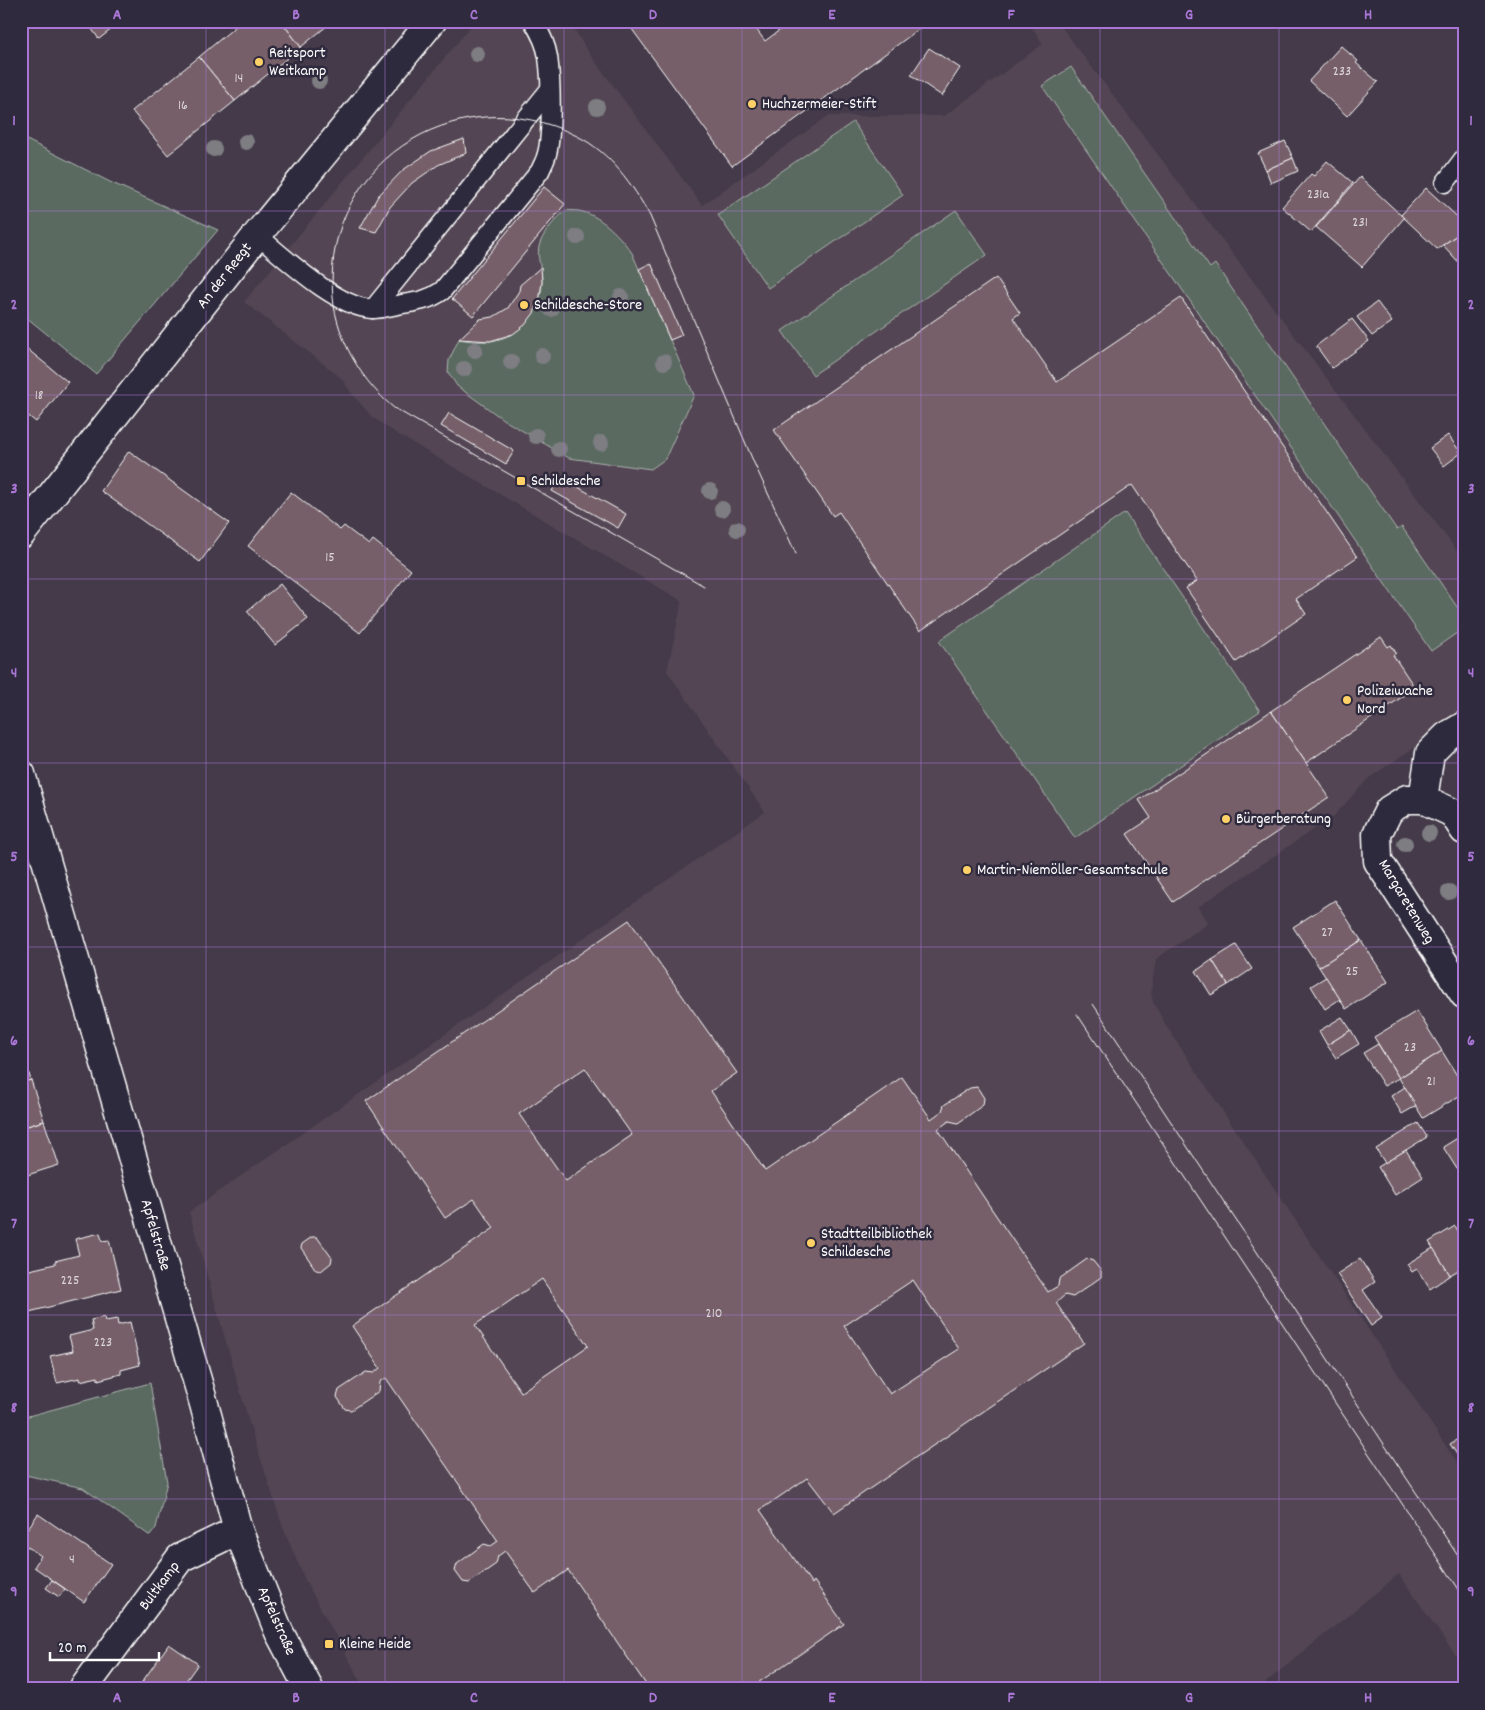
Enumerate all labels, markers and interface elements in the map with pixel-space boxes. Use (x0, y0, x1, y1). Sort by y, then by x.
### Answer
text: A (113, 4, 122, 27)
text: B (292, 4, 300, 27)
text: C (470, 4, 478, 27)
text: D (649, 4, 658, 27)
text: E (828, 4, 836, 27)
text: F (1007, 4, 1015, 27)
text: G (1185, 4, 1193, 27)
text: H (1364, 4, 1372, 27)
place label: Reitsport Weitkamp (269, 42, 327, 83)
marker: Reitsport Weitkamp (253, 56, 265, 68)
house number: 233 (1333, 62, 1351, 82)
house number: 14 (235, 69, 243, 89)
place label: Huchzermeier-Stift (762, 93, 877, 116)
house number: 16 (178, 96, 188, 116)
marker: Huchzermeier-Stift (746, 98, 758, 110)
text: 1 (12, 110, 16, 133)
text: 1 (1469, 110, 1473, 133)
house number: 231a (1307, 185, 1329, 205)
house number: 231 (1352, 213, 1368, 233)
street label: An der Reegt (192, 238, 258, 314)
text: 2 (11, 294, 18, 317)
place label: Schildesche-Store (534, 294, 642, 317)
text: 2 (1468, 294, 1475, 317)
marker: Schildesche-Store (518, 299, 530, 311)
house number: 18 (35, 386, 44, 406)
place label: Schildesche (531, 470, 601, 493)
marker: Schildesche (515, 475, 527, 487)
text: 3 (10, 478, 18, 501)
text: 3 (1467, 478, 1475, 501)
house number: 15 (325, 548, 335, 568)
text: 4 (11, 662, 17, 685)
text: 4 (1468, 662, 1474, 685)
place label: Polizeiwache Nord (1357, 680, 1433, 721)
marker: Polizeiwache Nord (1341, 694, 1353, 706)
place label: Bürgerberatung (1236, 808, 1331, 831)
marker: Bürgerberatung (1220, 813, 1232, 825)
text: 5 (10, 846, 18, 869)
text: 5 (1467, 846, 1475, 869)
street label: Margaretenweg (1372, 855, 1440, 949)
place label: Martin-Niemöller-Gesamtschule (977, 859, 1168, 882)
marker: Martin-Niemöller-Gesamtschule (961, 864, 973, 876)
house number: 27 (1321, 923, 1333, 943)
house number: 25 (1346, 962, 1358, 982)
text: 6 (10, 1030, 18, 1053)
text: 6 (1467, 1030, 1475, 1053)
house number: 23 (1404, 1038, 1416, 1058)
house number: 21 (1426, 1072, 1436, 1092)
street label: Apfelstraße (134, 1197, 176, 1273)
text: 7 (11, 1213, 17, 1236)
text: 7 (1468, 1213, 1474, 1236)
place label: Stadtteilbibliothek Schildesche (821, 1223, 932, 1264)
marker: Stadtteilbibliothek Schildesche (805, 1237, 817, 1249)
house number: 225 (61, 1271, 79, 1291)
house number: 210 (706, 1304, 722, 1324)
house number: 223 (94, 1333, 112, 1353)
text: 8 (11, 1397, 18, 1420)
text: 8 (1468, 1397, 1475, 1420)
house number: 4 (69, 1550, 75, 1570)
street label: Bultkamp (134, 1556, 186, 1616)
text: 9 (10, 1581, 18, 1604)
text: 9 (1467, 1581, 1475, 1604)
street label: Apfelstraße (251, 1583, 301, 1659)
scale bar (50, 1630, 159, 1662)
place label: Kleine Heide (339, 1633, 411, 1656)
text: 20 m (58, 1638, 86, 1660)
marker: Kleine Heide (323, 1638, 335, 1650)
text: A (113, 1687, 122, 1710)
text: B (292, 1687, 300, 1710)
text: C (470, 1687, 478, 1710)
text: D (649, 1687, 658, 1710)
text: E (828, 1687, 836, 1710)
text: F (1007, 1687, 1015, 1710)
text: G (1185, 1687, 1193, 1710)
text: H (1364, 1687, 1372, 1710)

